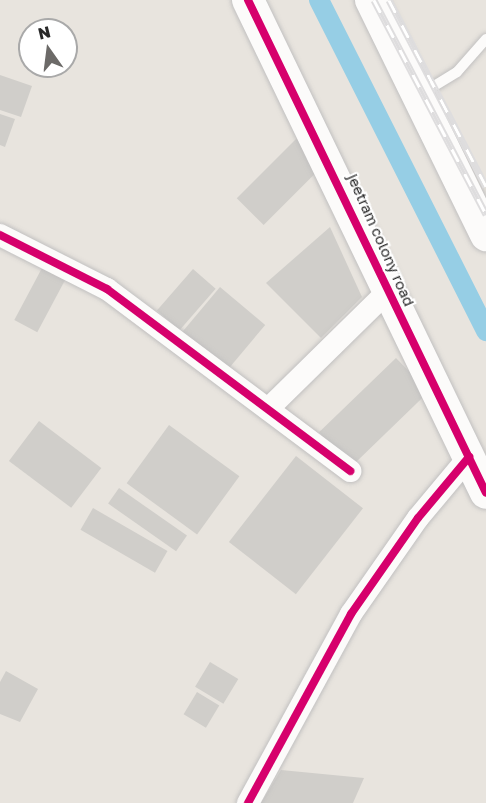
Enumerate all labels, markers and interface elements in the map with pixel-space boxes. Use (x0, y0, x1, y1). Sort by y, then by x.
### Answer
north arrow (18, 18, 78, 78)
text: N (36, 21, 52, 44)
street label: jeetram colony road (344, 171, 418, 309)

